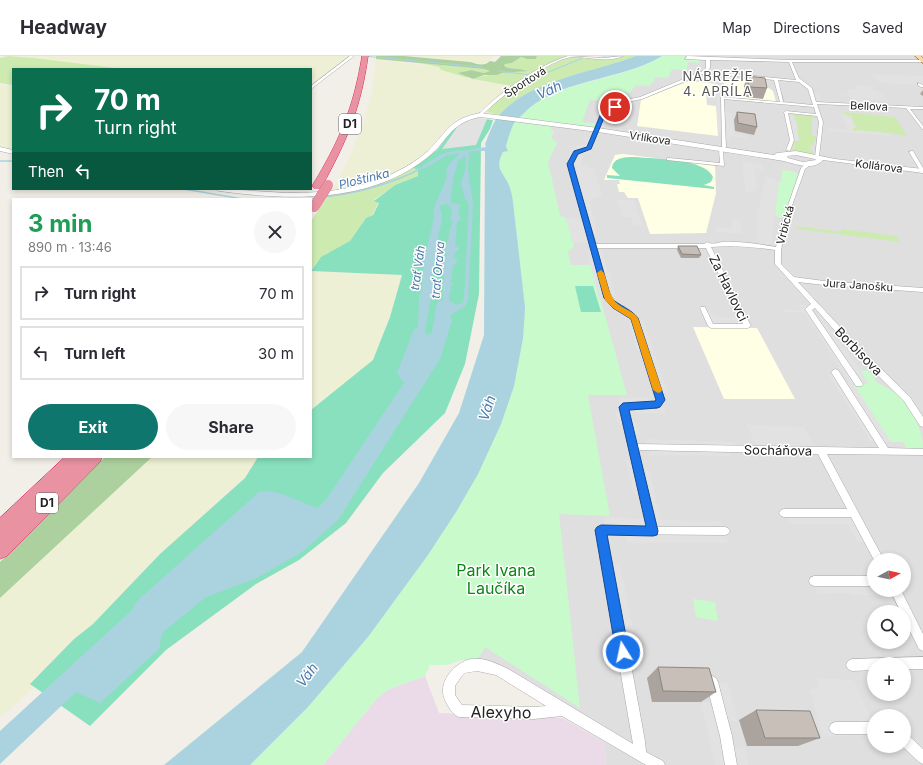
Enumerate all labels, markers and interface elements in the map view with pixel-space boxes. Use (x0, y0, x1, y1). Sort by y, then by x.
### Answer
text: Headway (20, 16, 107, 39)
text: Map (722, 19, 751, 36)
text: Directions (773, 19, 840, 36)
text: Saved (862, 19, 903, 36)
street label: Športová (502, 63, 548, 101)
district label: NÁBREŽIE 4. APRÍLA (683, 68, 753, 99)
water label: Váh (534, 77, 564, 103)
text: 70 m (94, 83, 161, 117)
icon: right (28, 84, 80, 136)
pin (598, 90, 632, 124)
icon: arrive (604, 96, 626, 118)
street label: Bellova (850, 98, 888, 114)
road number: D1 (339, 114, 361, 134)
text: Turn right (94, 117, 177, 138)
street label: Vrlíkova (628, 128, 672, 148)
street label: Kollárova (854, 156, 904, 176)
icon: left (72, 160, 94, 182)
text: Then (28, 162, 64, 181)
water label: Ploštínka (337, 165, 391, 192)
street label: Vrbická (773, 204, 797, 246)
text: 3 min (28, 209, 93, 238)
button: close (254, 211, 296, 253)
text: 890 m · 13:46 (28, 239, 112, 255)
water label: trať Orava (428, 241, 447, 299)
water label: trať Váh (407, 245, 428, 291)
street label: Za Havlovci (706, 252, 752, 324)
street label: Jura Janošku (823, 276, 893, 294)
icon: right (30, 282, 52, 304)
text: Turn right (64, 284, 136, 303)
text: 70 m (259, 284, 294, 303)
street label: Borbisova (832, 323, 886, 379)
icon: left (30, 342, 52, 364)
text: Turn left (64, 344, 125, 363)
text: 30 m (258, 344, 294, 363)
water label: Váh (474, 393, 499, 423)
button: Exit (28, 404, 158, 450)
button: Share (166, 404, 296, 450)
street label: Socháňova (744, 441, 812, 459)
road number: D1 (36, 493, 58, 513)
north arrow (867, 553, 911, 597)
map controls (867, 553, 911, 753)
park label: Park Ivana Laučíka (456, 560, 536, 598)
button: search (867, 605, 911, 649)
position arrow (602, 631, 644, 673)
button: + (867, 657, 911, 701)
water label: Váh (292, 659, 321, 690)
street label: Alexyho (470, 701, 532, 723)
button: − (867, 709, 911, 753)

